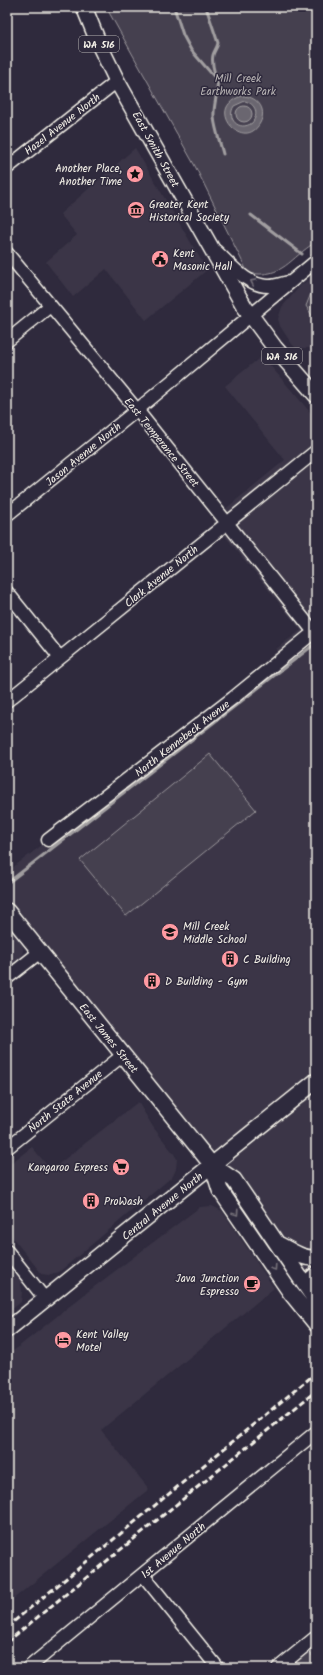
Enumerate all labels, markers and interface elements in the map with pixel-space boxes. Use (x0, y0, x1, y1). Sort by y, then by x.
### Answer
road number: WA 516 (79, 36, 119, 52)
park label: Mill Creek Earthworks Park (200, 70, 277, 101)
street label: Hazel Avenue North (21, 89, 105, 160)
street label: East Smith Street (127, 108, 184, 192)
place label: Another Place, Another Time (55, 160, 122, 191)
place icon: Another Place, Another Time (125, 164, 145, 184)
place label: Greater Kent Historical Society (149, 196, 230, 227)
museum icon: Greater Kent Historical Society (126, 200, 146, 220)
place label: Kent Masonic Hall (173, 245, 233, 276)
public building icon: Kent Masonic Hall (150, 249, 170, 269)
one-way arrow (250, 279, 257, 286)
road number: WA 516 (262, 348, 302, 364)
street label: East Temperance Street (119, 394, 204, 492)
street label: Jason Avenue North (42, 418, 126, 491)
street label: Clark Avenue North (121, 541, 203, 612)
street label: North Kennebeck Avenue (131, 696, 234, 782)
place label: Mill Creek Middle School (183, 918, 247, 949)
school or university icon: Mill Creek Middle School (160, 922, 180, 942)
building icon: C Building (220, 949, 240, 969)
place label: C Building (243, 951, 291, 969)
building icon: D Building - Gym (142, 971, 162, 991)
place label: D Building - Gym (165, 973, 248, 991)
street label: East James Street (74, 1000, 143, 1078)
street label: North State Avenue (24, 1066, 107, 1138)
supermarket icon: Kangaroo Express (111, 1157, 131, 1177)
place label: Kangaroo Express (28, 1159, 108, 1177)
street label: Central Avenue North (118, 1168, 207, 1245)
building icon: ProWash (81, 1191, 101, 1211)
place label: ProWash (104, 1193, 143, 1211)
one-way arrow (231, 1209, 238, 1216)
one-way arrow (269, 1264, 276, 1271)
place label: Java Junction Espresso (176, 1270, 239, 1301)
cafe icon: Java Junction Espresso (242, 1274, 262, 1294)
place label: Kent Valley Motel (76, 1326, 129, 1357)
hotel icon: Kent Valley Motel (53, 1330, 73, 1350)
street label: 1st Avenue North (137, 1518, 210, 1583)

